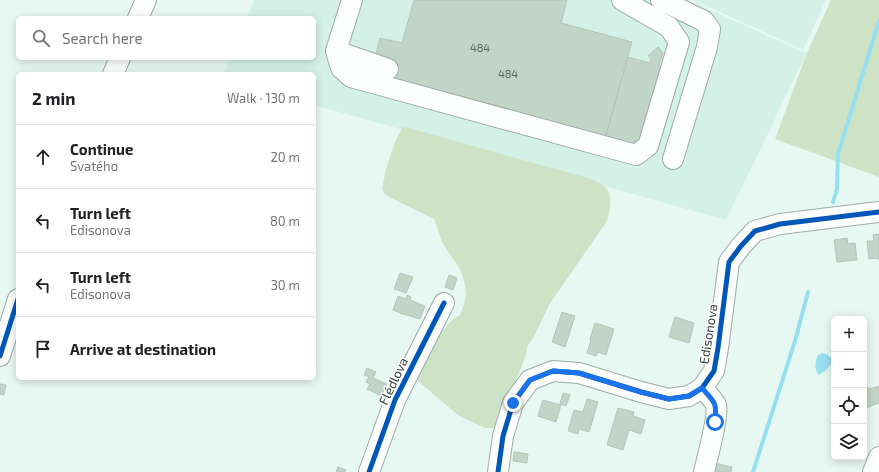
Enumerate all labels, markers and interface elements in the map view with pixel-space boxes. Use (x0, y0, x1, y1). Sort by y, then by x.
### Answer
search box (16, 16, 316, 60)
icon: search (30, 27, 52, 49)
text: Search here (62, 29, 143, 47)
house number: 484 (470, 41, 490, 54)
house number: 484 (498, 67, 518, 80)
text: 2 min (32, 88, 75, 108)
text: Walk · 130 m (227, 90, 300, 106)
text: Continue (70, 140, 133, 158)
icon: ahead (32, 146, 54, 168)
text: 20 m (271, 149, 300, 165)
text: Svatého (70, 158, 118, 174)
text: Turn left (70, 204, 131, 222)
icon: left (32, 210, 54, 232)
text: 80 m (270, 213, 300, 229)
text: Edisonova (70, 222, 131, 238)
text: Turn left (70, 268, 131, 286)
icon: left (32, 274, 54, 296)
text: 30 m (271, 277, 300, 293)
text: Edisonova (70, 286, 131, 302)
street label: Edisonova (695, 303, 721, 365)
map controls (831, 316, 867, 460)
button: + (831, 316, 867, 352)
icon: arrive (32, 338, 54, 360)
text: Arrive at destination (70, 340, 216, 358)
button: − (831, 352, 867, 388)
street label: Flédlova (375, 355, 411, 407)
button: locate (831, 388, 867, 424)
route end (504, 394, 522, 412)
route start (706, 413, 724, 431)
button: layers (831, 424, 867, 460)

